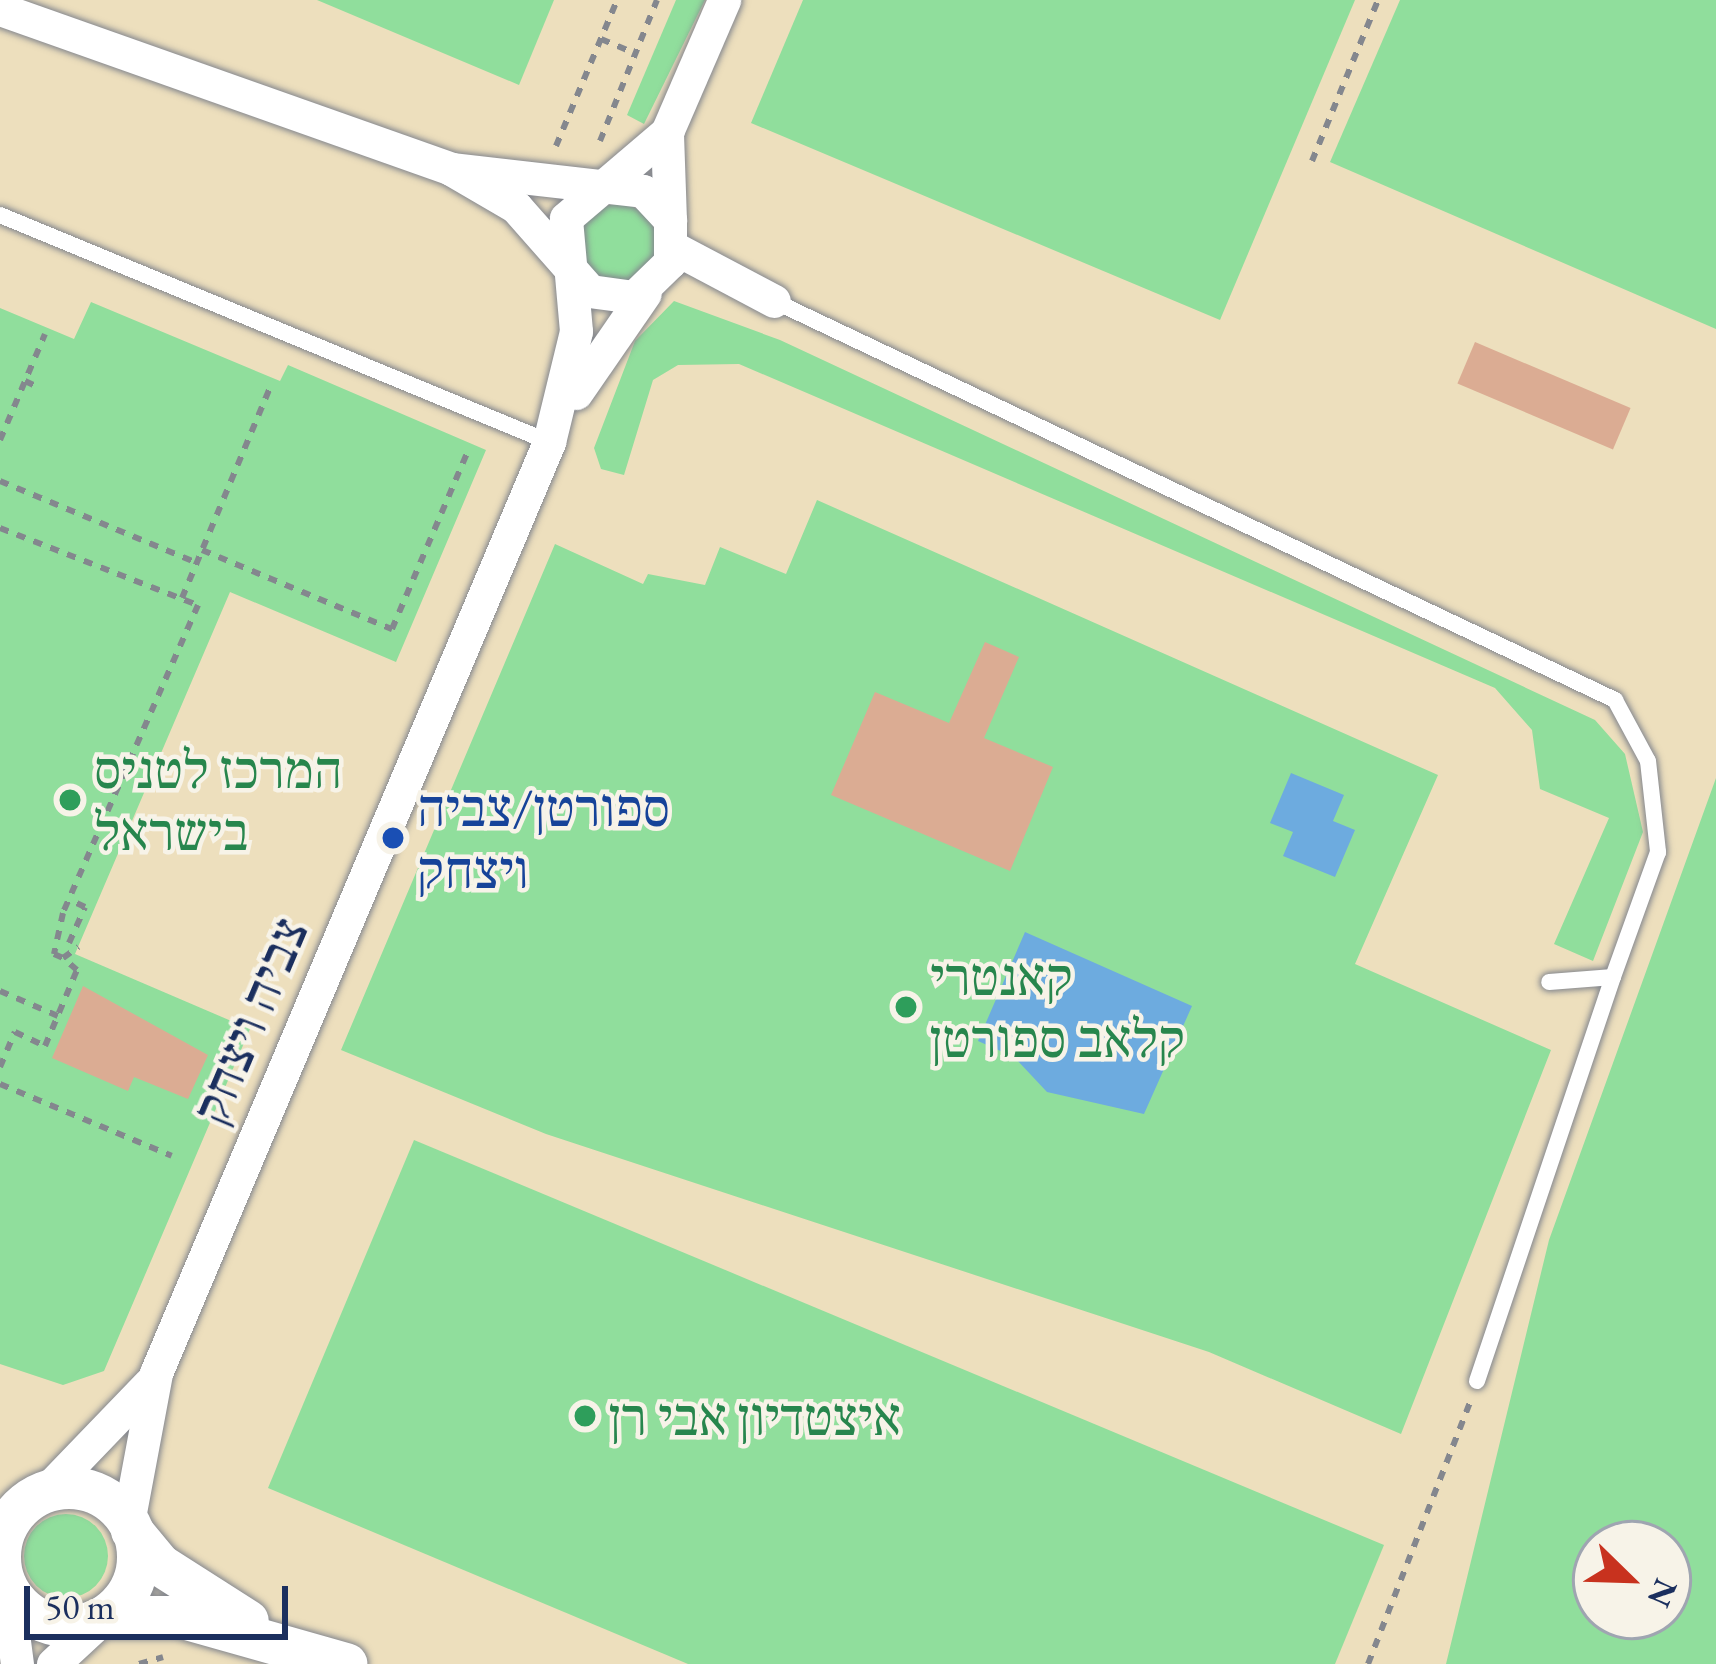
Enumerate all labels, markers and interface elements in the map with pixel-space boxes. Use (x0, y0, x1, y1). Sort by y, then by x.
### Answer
place label: המרכז לטניס בישראל (94, 737, 342, 864)
place label: ספורטן/צביה ויצחק (417, 775, 670, 902)
marker: המרכז לטניס בישראל (57, 787, 83, 813)
marker: ספורטן/צביה ויצחק (380, 825, 406, 851)
street label: צביה ויצחק (177, 907, 321, 1133)
place label: קאנטרי קלאב ספורטן (930, 944, 1185, 1070)
marker: קאנטרי קלאב ספורטן (893, 994, 919, 1020)
place label: איצטדיון אבי רן (609, 1384, 901, 1448)
marker: איצטדיון אבי רן (572, 1403, 598, 1429)
north arrow (1572, 1520, 1692, 1640)
scale bar (30, 1562, 294, 1636)
text: N (1638, 1572, 1688, 1614)
text: 50 m (45, 1583, 115, 1630)

